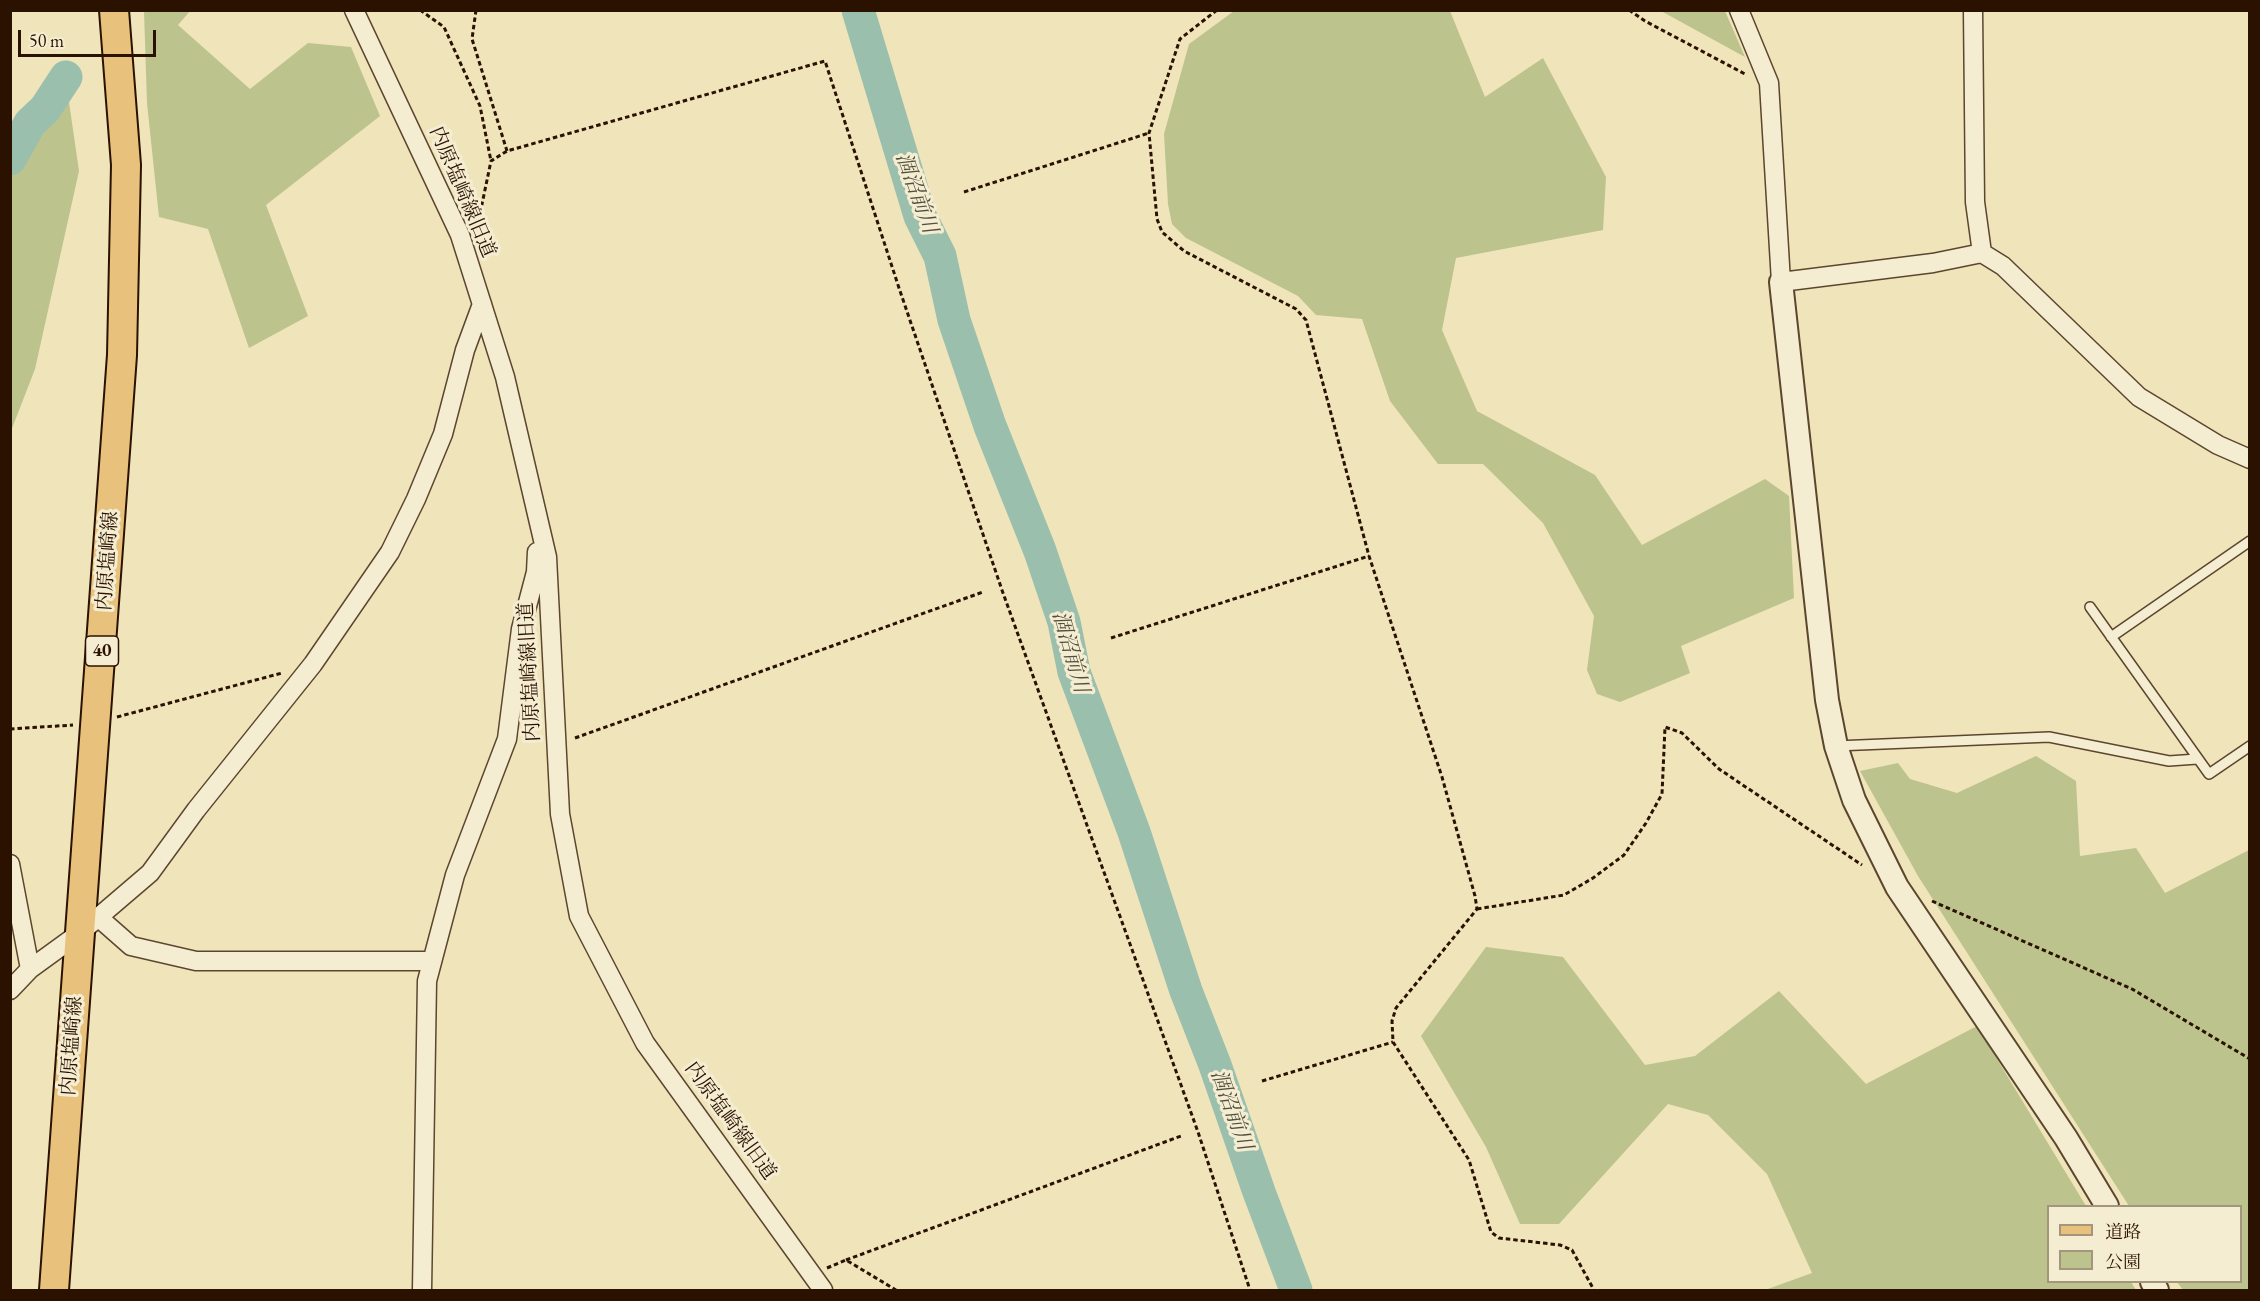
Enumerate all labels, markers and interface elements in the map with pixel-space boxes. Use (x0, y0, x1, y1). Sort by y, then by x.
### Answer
scale bar (21, 18, 159, 56)
text: 50 m (29, 29, 64, 52)
street label: 内原塩崎線旧道 (424, 123, 500, 261)
water label: 涸沼前川 (890, 149, 942, 237)
street label: 内原塩崎線 (93, 510, 123, 612)
street label: 内原塩崎線旧道 (514, 601, 546, 743)
water label: 涸沼前川 (1046, 608, 1094, 696)
road number: 40 (86, 636, 118, 666)
street label: 内原塩崎線 (57, 995, 87, 1097)
street label: 内原塩崎線旧道 (679, 1057, 781, 1185)
water label: 涸沼前川 (1205, 1066, 1257, 1154)
legend (2047, 1205, 2242, 1283)
text: 道路 (2105, 1220, 2141, 1243)
text: 公園 (2105, 1250, 2141, 1273)

